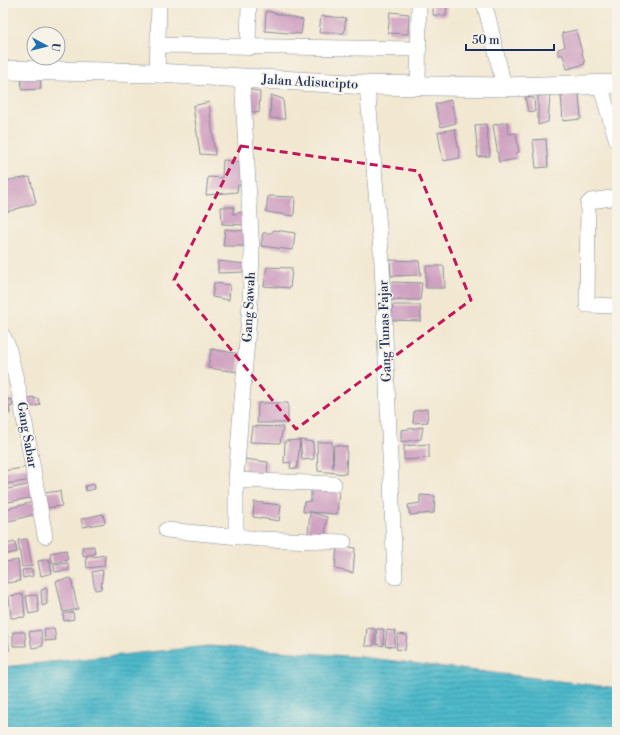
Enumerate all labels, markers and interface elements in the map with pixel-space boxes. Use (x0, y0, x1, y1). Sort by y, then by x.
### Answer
north arrow (26, 26, 66, 66)
scale bar (466, 26, 554, 52)
text: 50 m (472, 33, 500, 48)
text: U (47, 42, 62, 53)
street label: Jalan Adisucipto (260, 71, 359, 93)
street label: Gang Sawah (239, 271, 259, 343)
street label: Gang Tunas Fajar (375, 279, 395, 382)
street label: Gang Sabar (13, 401, 41, 470)

